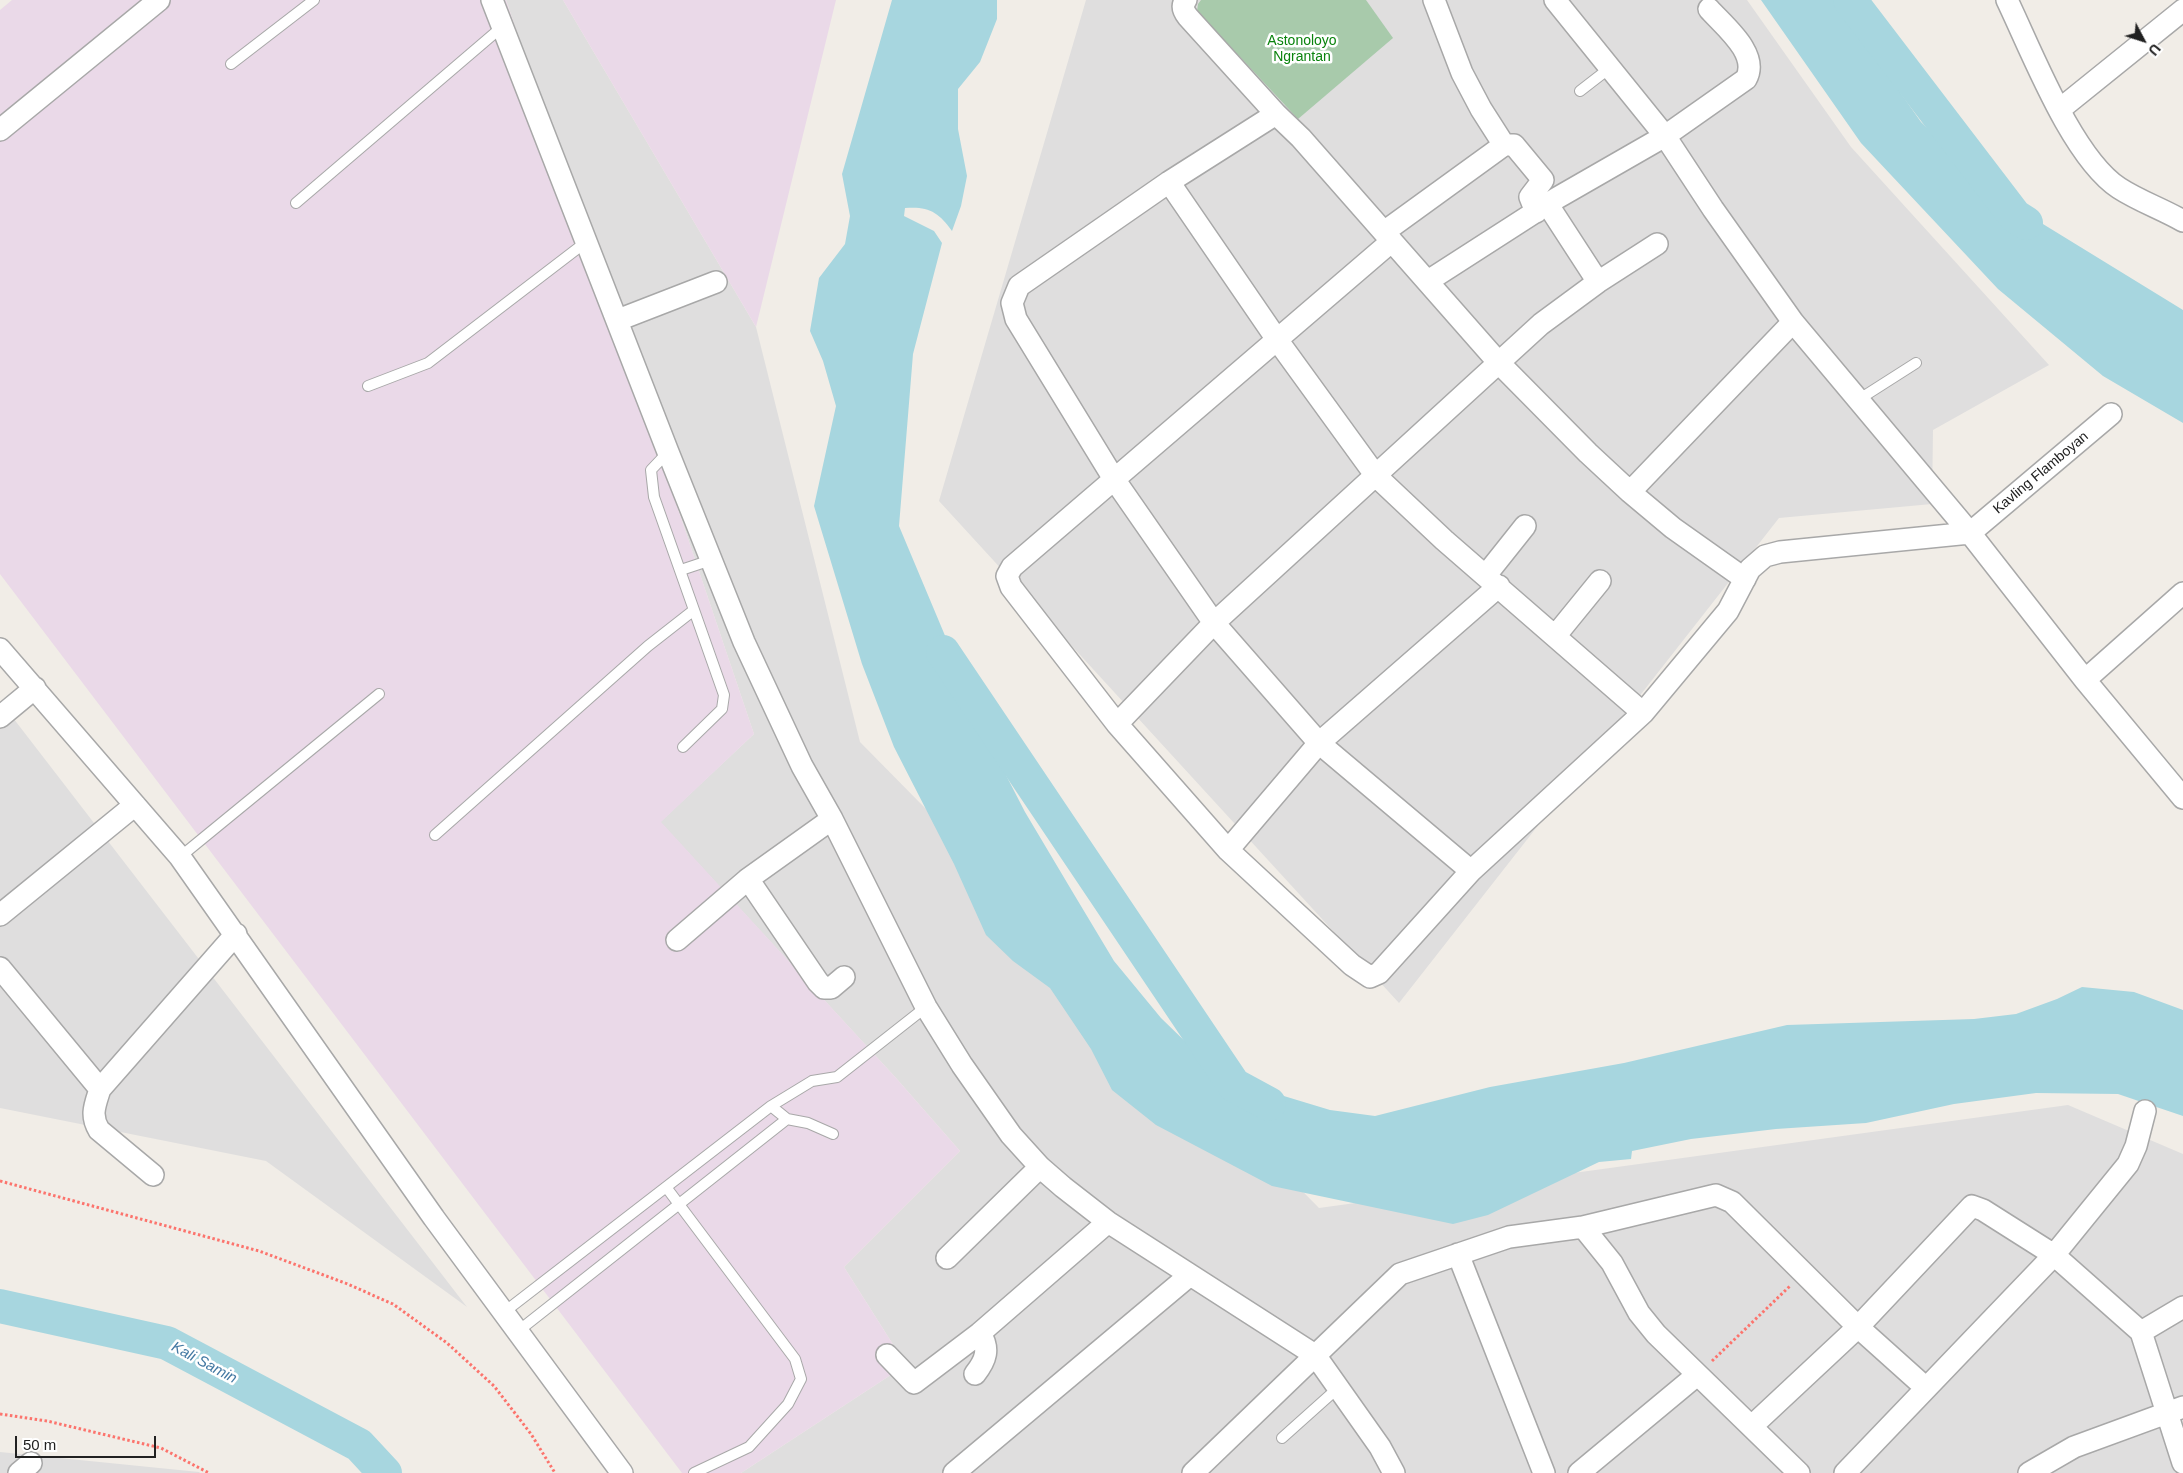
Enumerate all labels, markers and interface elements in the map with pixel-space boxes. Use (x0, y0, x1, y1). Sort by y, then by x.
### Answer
north arrow (2118, 15, 2168, 65)
park label: Astonoloyo Ngrantan (1267, 33, 1337, 65)
text: U (2145, 41, 2164, 59)
street label: Kavling Flamboyan (1990, 428, 2092, 518)
water label: Kali Samin (168, 1338, 240, 1388)
scale bar (18, 1426, 159, 1458)
text: 50 m (23, 1436, 56, 1453)

